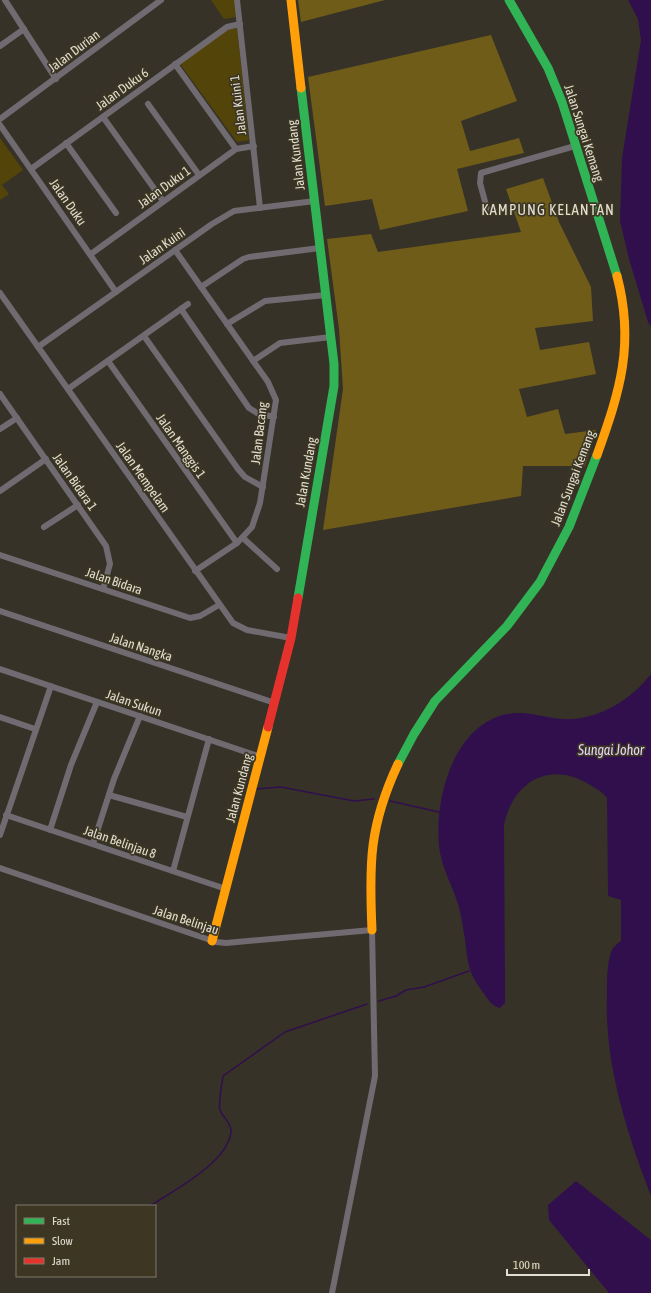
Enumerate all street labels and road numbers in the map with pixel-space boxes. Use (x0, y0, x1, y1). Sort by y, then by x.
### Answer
street label: Jalan Durian (45, 27, 103, 75)
street label: Jalan Duku 6 (93, 65, 151, 113)
street label: Jalan Kuini 1 (227, 74, 249, 136)
street label: Jalan Sungai Kemang (561, 83, 607, 184)
street label: Jalan Kundang (284, 119, 308, 191)
street label: Jalan Duku 1 (135, 163, 193, 211)
street label: Jalan Duku (47, 176, 89, 228)
street label: Jalan Kuini (136, 225, 188, 267)
street label: Jalan Bacang (248, 401, 270, 465)
street label: Jalan Manggis 1 (153, 411, 209, 481)
street label: Jalan Sungai Kemang (548, 428, 598, 528)
street label: Jalan Kundang (292, 435, 320, 508)
street label: Jalan Mempelam (113, 439, 173, 515)
street label: Jalan Bidara 1 (50, 450, 100, 514)
street label: Jalan Bidara (84, 564, 144, 598)
street label: Jalan Nangka (108, 630, 174, 664)
street label: Jalan Sukun (104, 686, 164, 720)
street label: Jalan Kundang (223, 752, 255, 824)
street label: Jalan Belinjau 8 (82, 823, 158, 861)
street label: Jalan Belinjau (151, 902, 221, 938)

